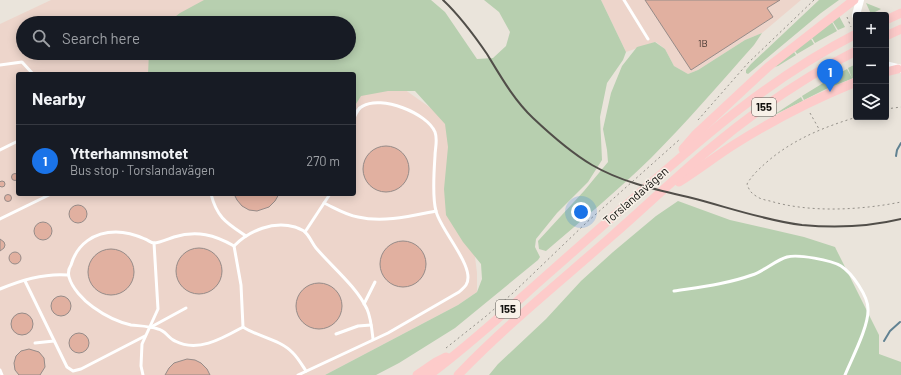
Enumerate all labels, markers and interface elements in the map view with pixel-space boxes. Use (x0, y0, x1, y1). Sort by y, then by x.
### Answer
map controls (853, 12, 889, 120)
button: + (853, 12, 889, 48)
search box (16, 16, 356, 60)
icon: search (30, 27, 52, 49)
text: Search here (62, 29, 140, 47)
house number: 1B (698, 37, 708, 49)
button: − (853, 48, 889, 84)
pin: 1 (817, 59, 843, 92)
button: layers (853, 84, 889, 120)
text: Nearby (32, 88, 86, 108)
road number: 155 (752, 98, 776, 116)
text: Ytterhamnsmotet (70, 144, 188, 162)
text: 1 (43, 153, 47, 169)
text: 270 m (306, 153, 340, 169)
text: Bus stop · Torslandavägen (70, 162, 215, 178)
street label: Torslandavägen (600, 163, 671, 227)
your location (571, 202, 591, 222)
road number: 155 (496, 300, 520, 318)

